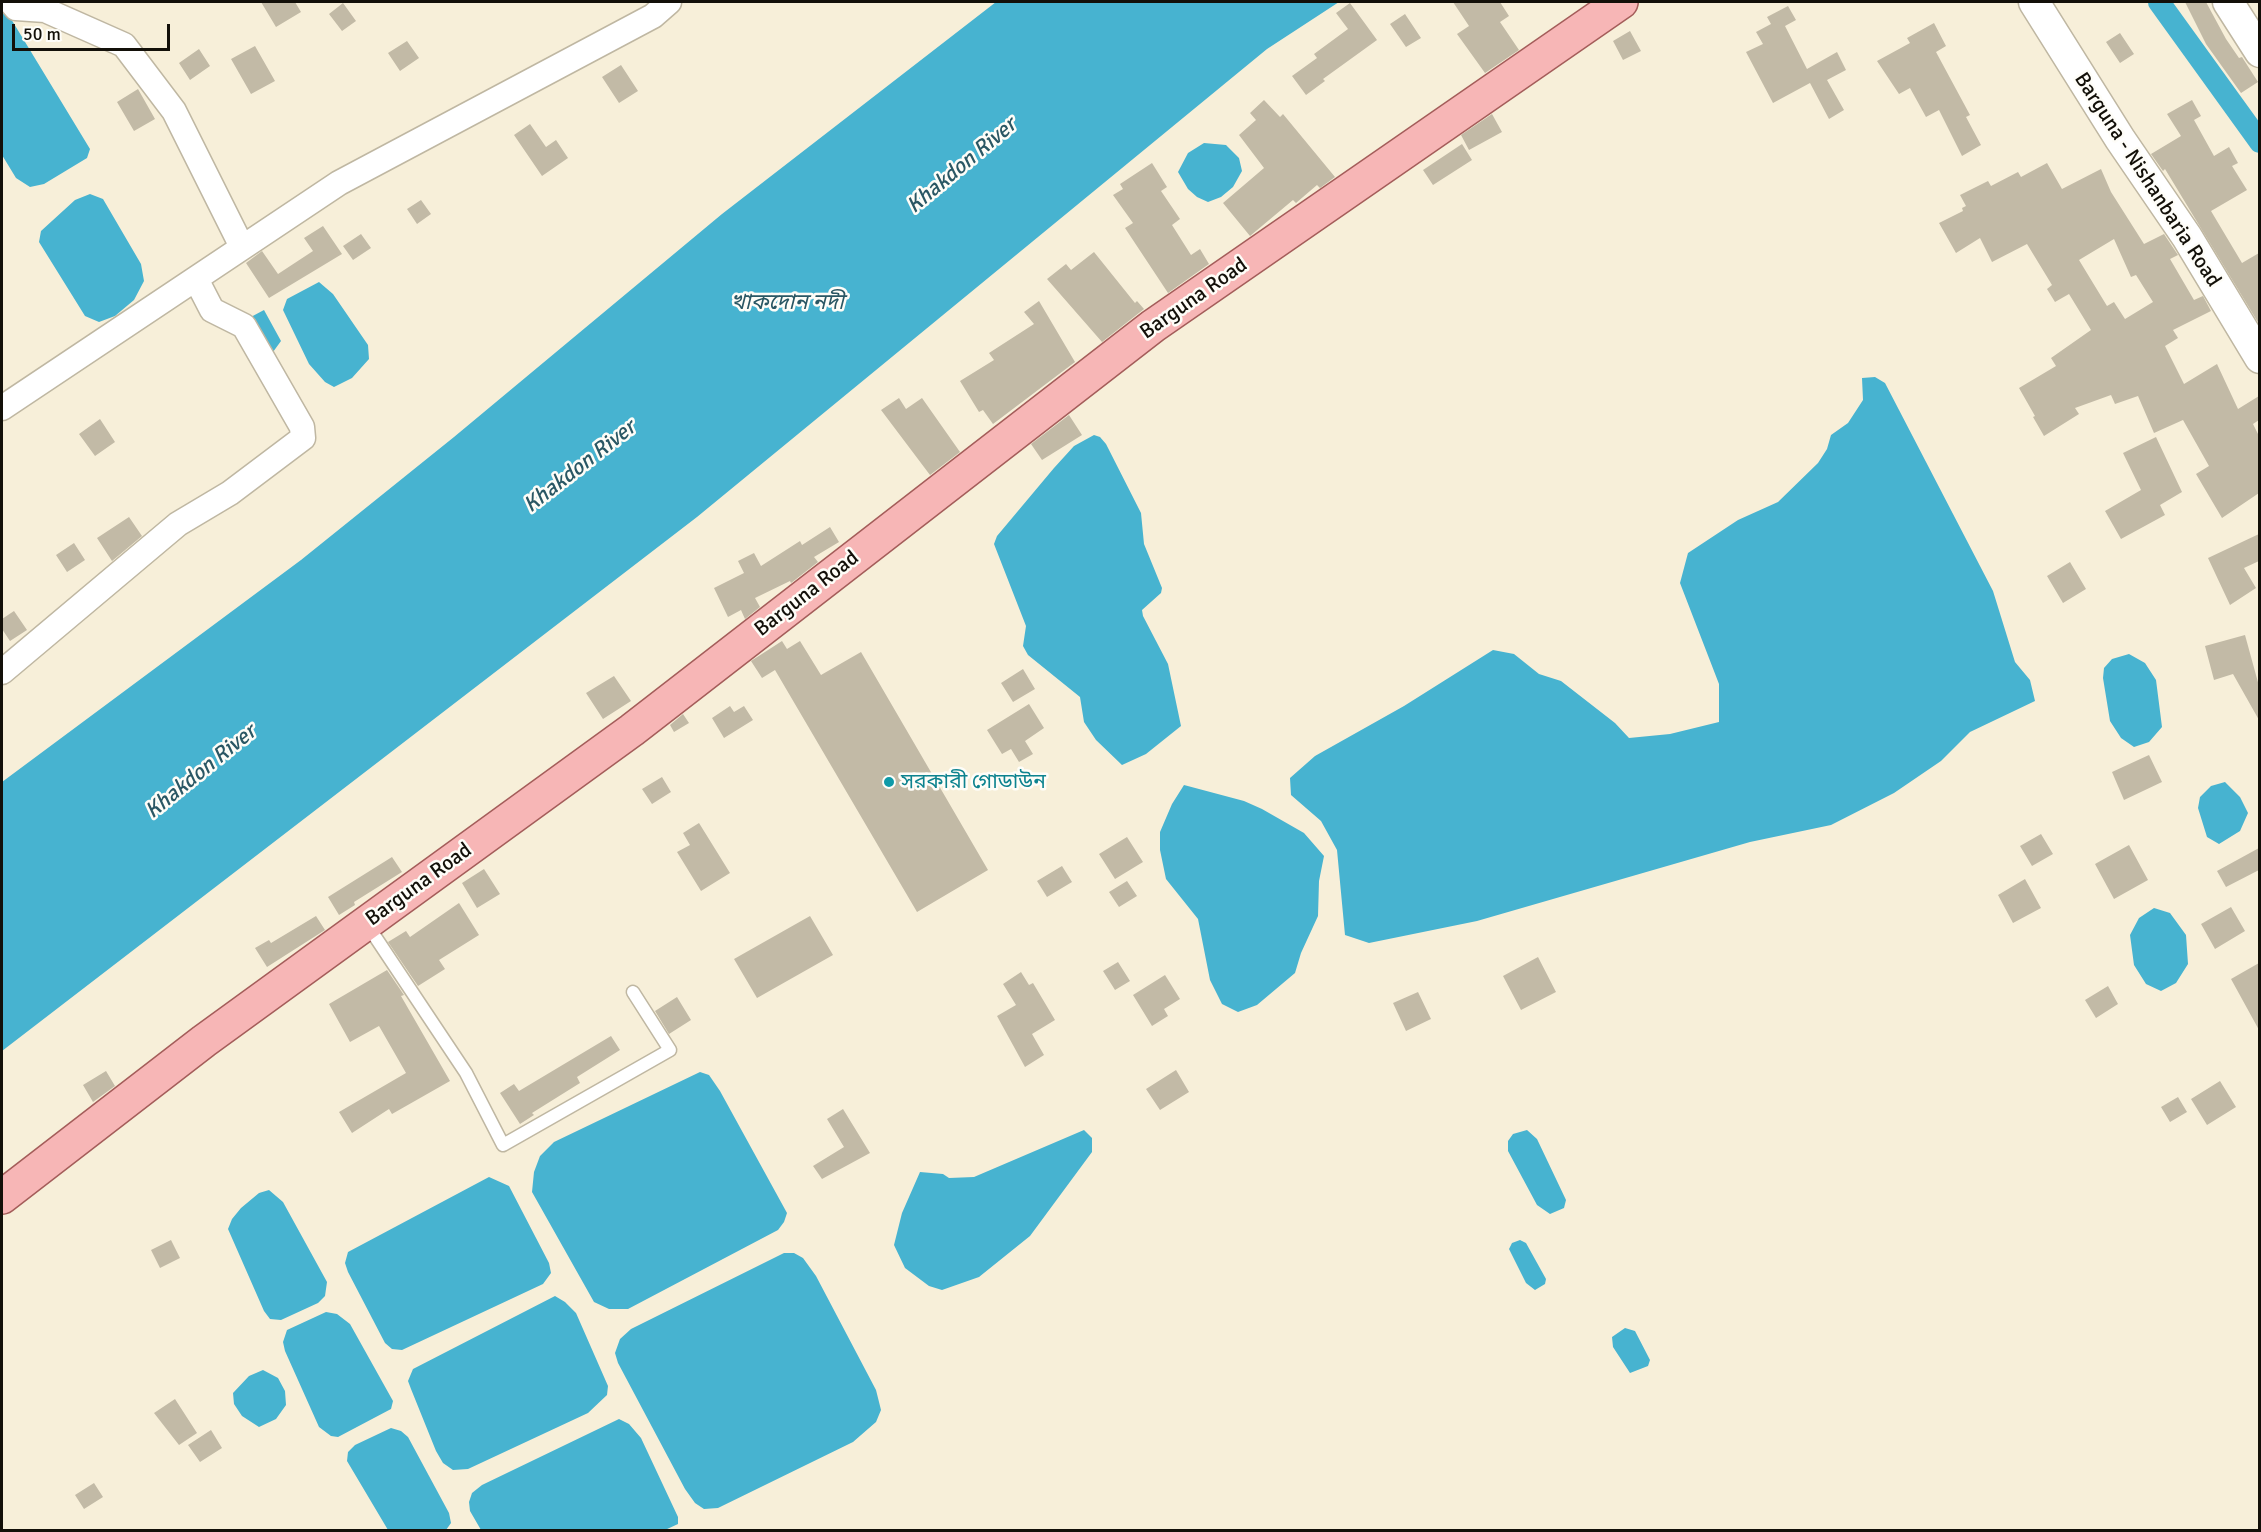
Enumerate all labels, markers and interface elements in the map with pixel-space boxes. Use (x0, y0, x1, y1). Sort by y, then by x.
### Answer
scale bar (15, 12, 172, 50)
text: 50 m (23, 23, 61, 45)
street label: Barguna - Nishanbaria Road (2068, 68, 2226, 292)
water label: Khakdon River (902, 113, 1022, 219)
street label: Barguna Road (1136, 253, 1252, 345)
water label: খাকদোন নদী (730, 290, 844, 316)
water label: Khakdon River (519, 415, 641, 519)
street label: Barguna Road (750, 546, 864, 642)
water label: Khakdon River (140, 719, 262, 825)
place label: সরকারী গোডাউন (901, 769, 1046, 795)
marker: সরকারী গোডাউন (882, 775, 896, 789)
street label: Barguna Road (361, 838, 477, 932)

